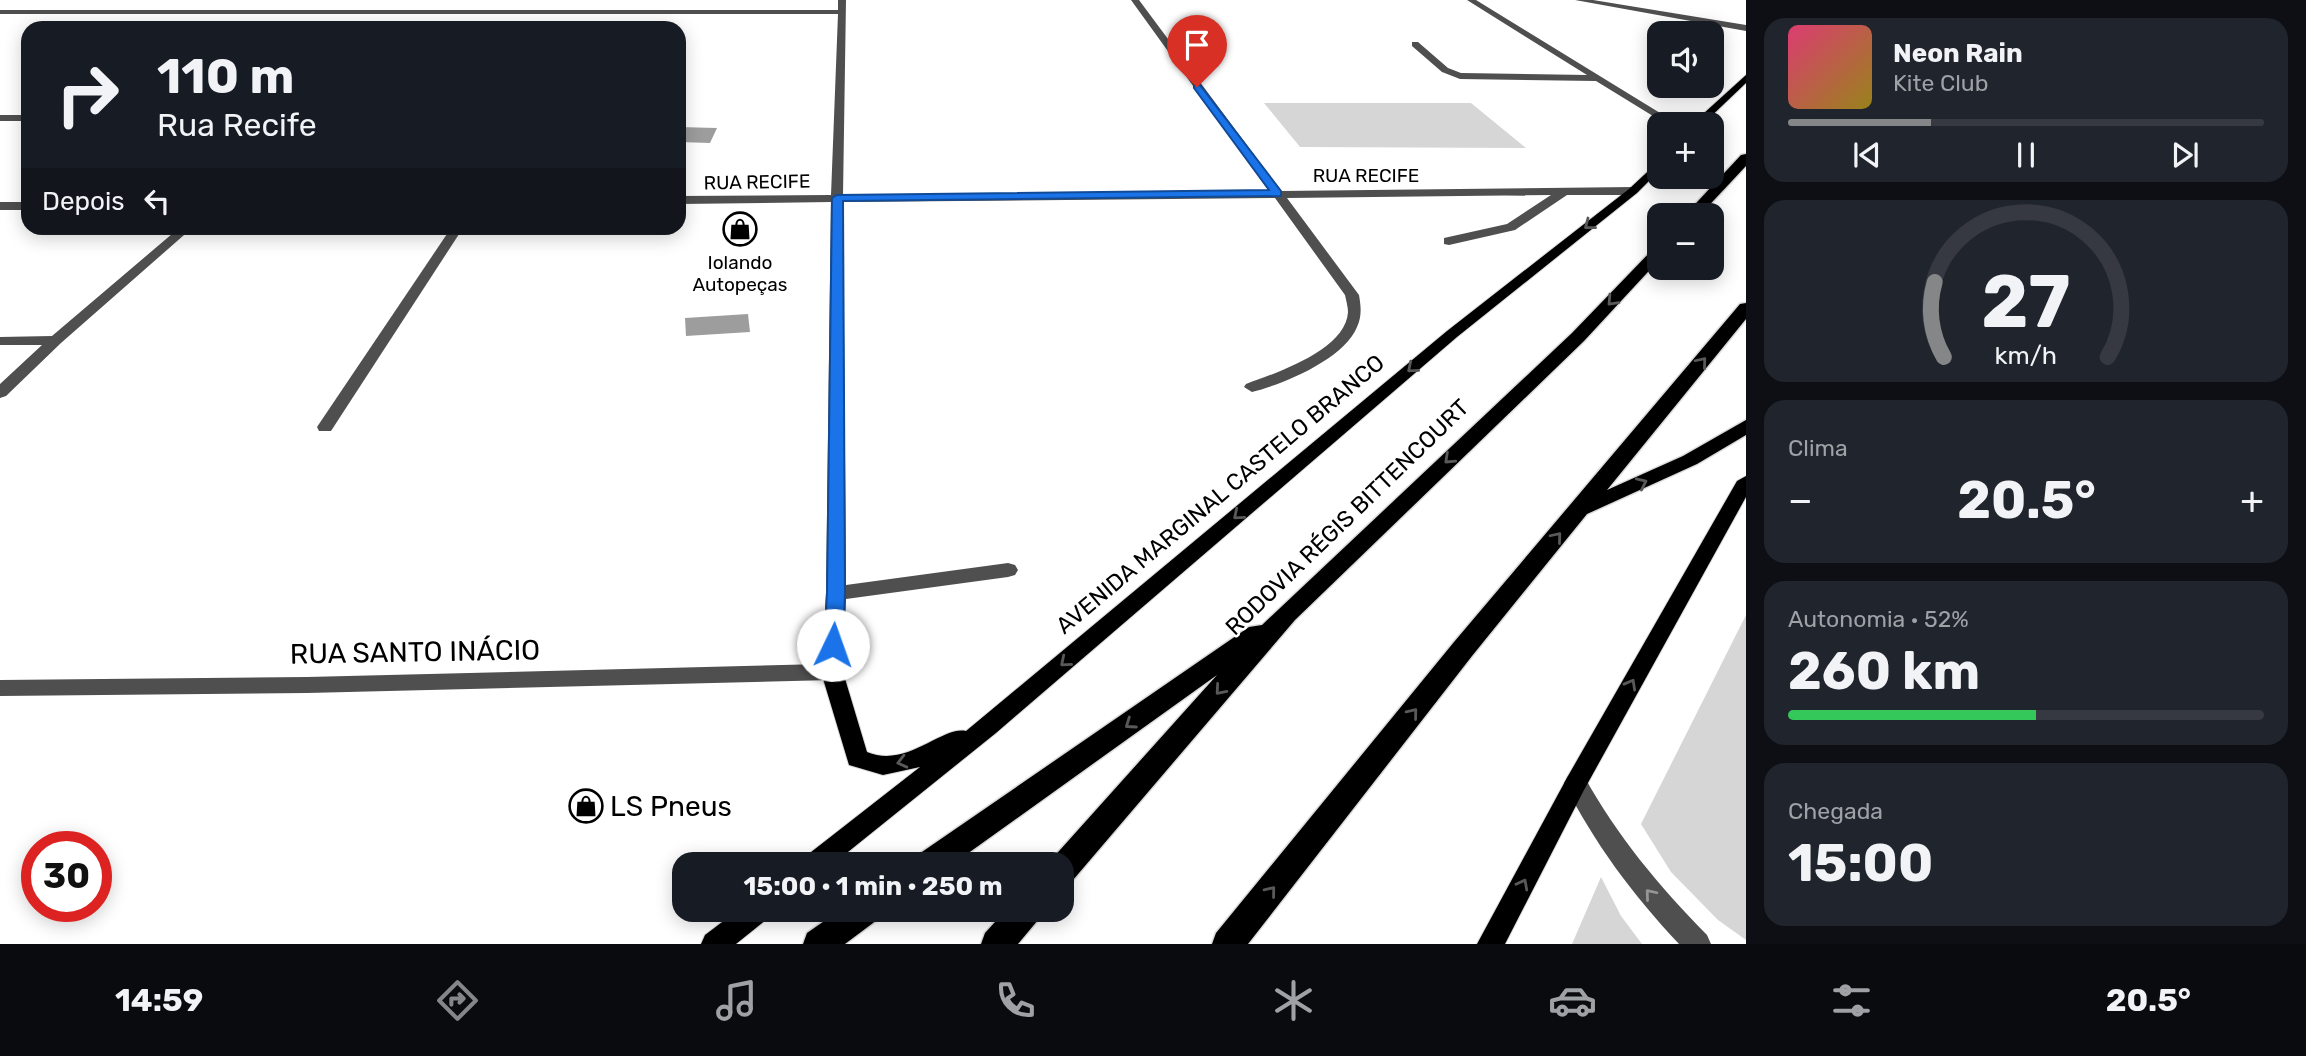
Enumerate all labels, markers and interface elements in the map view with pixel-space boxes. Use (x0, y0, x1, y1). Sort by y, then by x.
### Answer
pin (1167, 15, 1227, 87)
map controls (1647, 21, 1724, 280)
button: sound (1647, 21, 1724, 98)
icon: arrive (1178, 26, 1216, 64)
text: Neon Rain (1893, 38, 2023, 69)
text: 110 m (157, 47, 294, 105)
icon: right (42, 49, 133, 140)
text: Kite Club (1893, 69, 1988, 97)
text: Rua Recife (157, 106, 317, 144)
button: + (1647, 112, 1724, 189)
icon: previous (1848, 136, 1886, 174)
icon: pause (2007, 136, 2045, 174)
icon: next (2166, 136, 2204, 174)
street label: RUA RECIFE (1313, 164, 1419, 187)
street label: RUA RECIFE (703, 170, 811, 194)
icon: left (138, 182, 176, 220)
text: Depois (42, 186, 124, 217)
button: − (1647, 203, 1724, 280)
shop icon: Iolando Autopeças (721, 210, 759, 248)
one-way arrow (1585, 217, 1597, 230)
place label: Iolando Autopeças (692, 251, 788, 296)
text: 27 (1981, 259, 2071, 345)
one-way arrow (1608, 293, 1621, 306)
text: km/h (1995, 340, 2057, 369)
street label: AVENIDA MARGINAL CASTELO BRANCO (1050, 348, 1390, 640)
one-way arrow (1694, 357, 1706, 370)
one-way arrow (1407, 360, 1420, 372)
street label: RODOVIA RÉGIS BITTENCOURT (1219, 393, 1475, 641)
text: Clima (1788, 434, 1848, 462)
one-way arrow (1444, 451, 1457, 464)
text: 20.5° (1957, 469, 2096, 531)
one-way arrow (1635, 477, 1647, 491)
text: − (1788, 477, 1813, 523)
text: + (2240, 477, 2264, 523)
one-way arrow (1234, 507, 1247, 519)
one-way arrow (1549, 532, 1561, 545)
text: Autonomia · 52% (1788, 605, 1969, 633)
position arrow (796, 608, 870, 682)
street label: RUA SANTO INÁCIO (290, 633, 540, 671)
text: 260 km (1788, 640, 1980, 702)
one-way arrow (1060, 654, 1073, 666)
one-way arrow (1623, 678, 1636, 691)
one-way arrow (1216, 681, 1228, 694)
one-way arrow (1404, 708, 1417, 720)
one-way arrow (1125, 716, 1138, 728)
one-way arrow (896, 754, 908, 768)
shop icon: LS Pneus (567, 787, 605, 825)
place label: LS Pneus (610, 790, 732, 823)
text: Chegada (1788, 797, 1883, 825)
speed limit sign: 30 (21, 831, 112, 922)
text: 15:00 (1788, 832, 1933, 894)
text: 15:00 · 1 min · 250 m (743, 871, 1003, 902)
one-way arrow (1515, 878, 1528, 891)
one-way arrow (1263, 886, 1275, 899)
one-way arrow (1646, 890, 1658, 903)
icon: directions (433, 976, 482, 1025)
icon: music (712, 976, 761, 1025)
icon: phone (991, 976, 1040, 1025)
icon: climate (1269, 976, 1318, 1025)
icon: car (1548, 976, 1597, 1025)
icon: filters (1827, 976, 1876, 1025)
text: 14:59 (115, 981, 203, 1019)
text: 20.5° (2106, 981, 2191, 1019)

